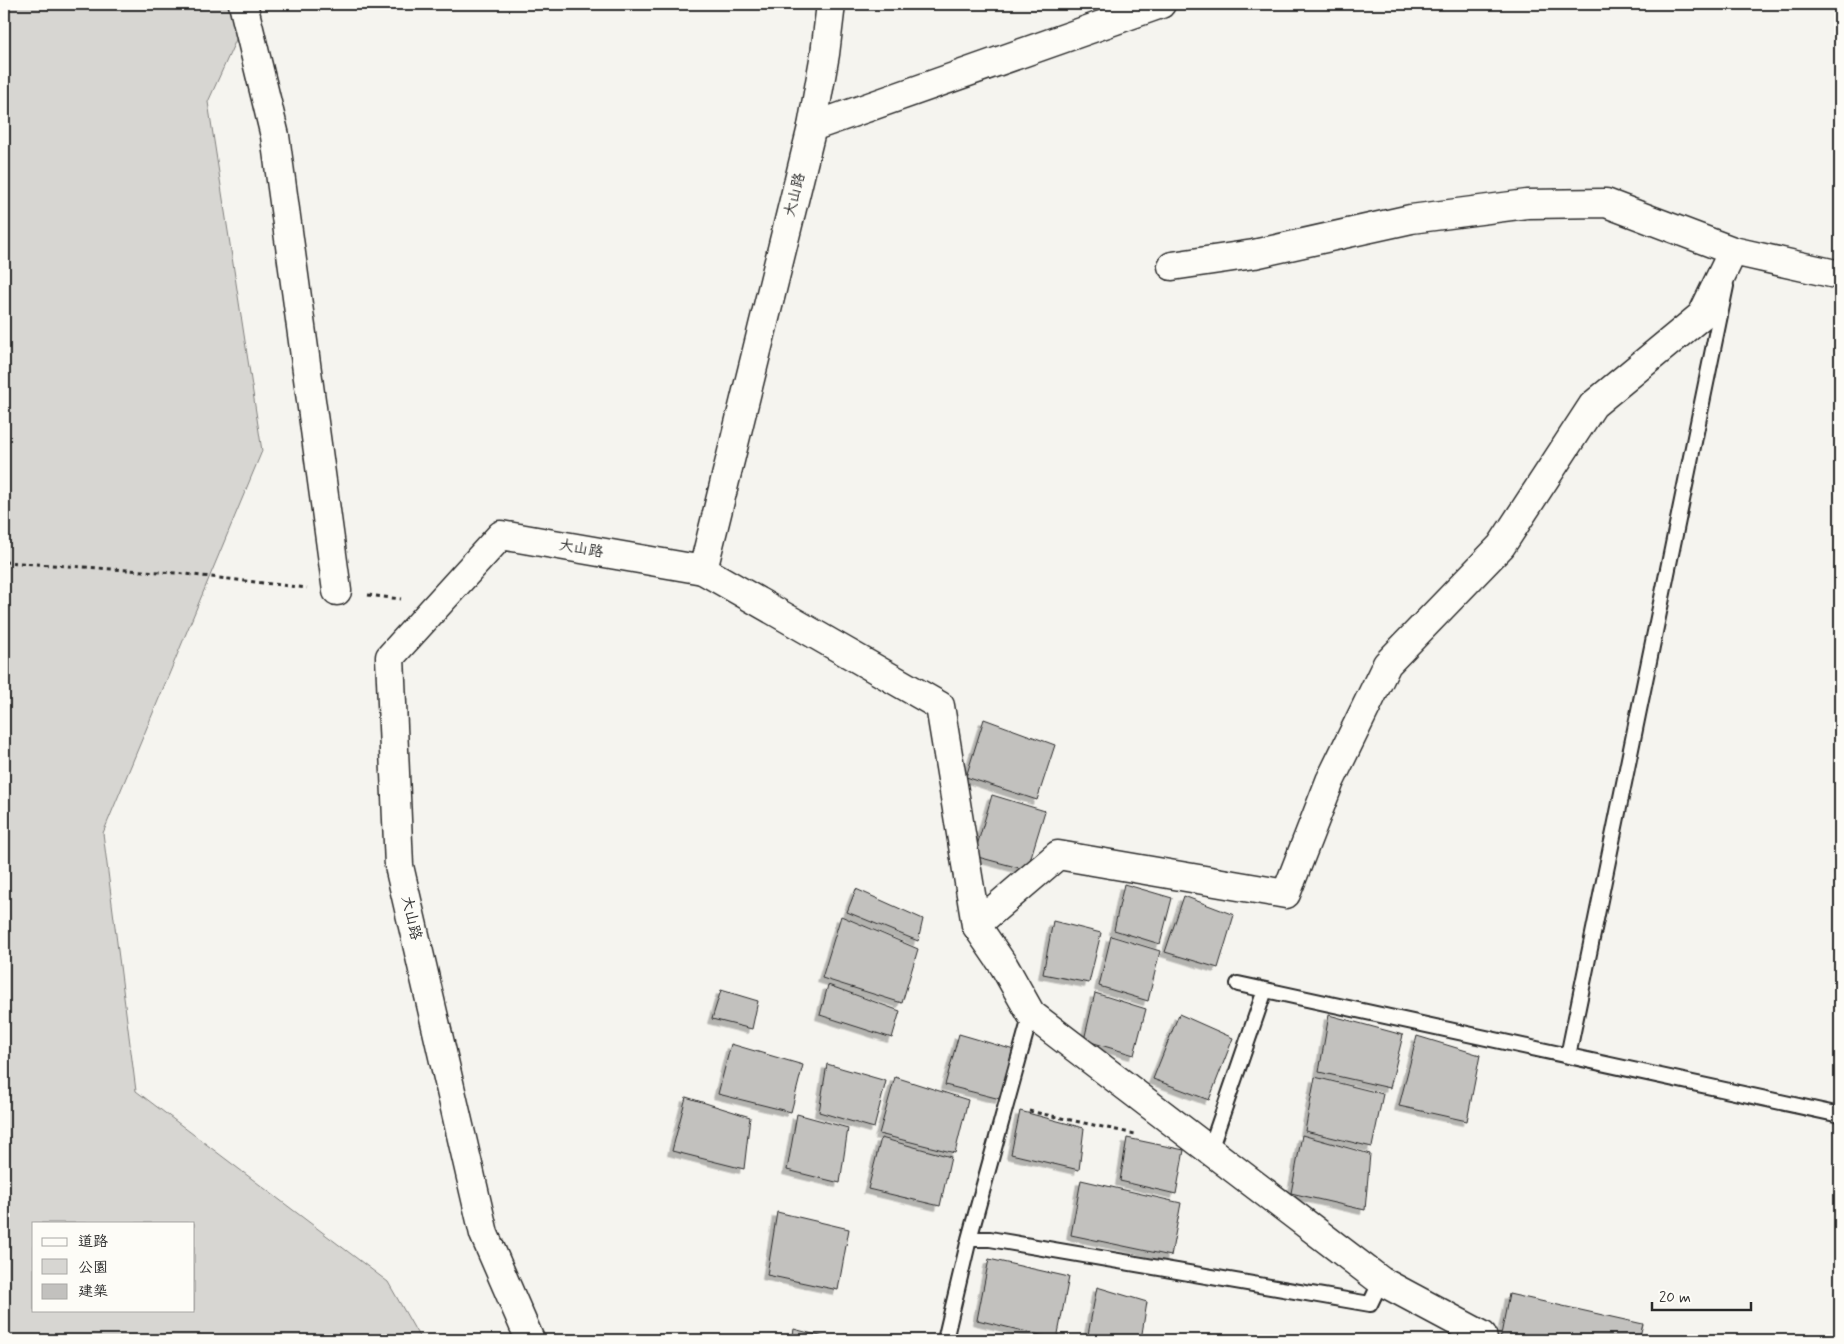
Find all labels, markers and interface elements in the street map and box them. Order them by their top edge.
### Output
street label: 大山路 [780,171,810,219]
street label: 大山路 [557,535,605,563]
street label: 大山路 [396,894,426,942]
legend [32,1222,195,1312]
text: 道路 [78,1232,108,1252]
text: 公園 [78,1258,108,1278]
scale bar [1652,1279,1750,1311]
text: 建築 [78,1282,108,1302]
text: 20 m [1659,1288,1691,1308]

